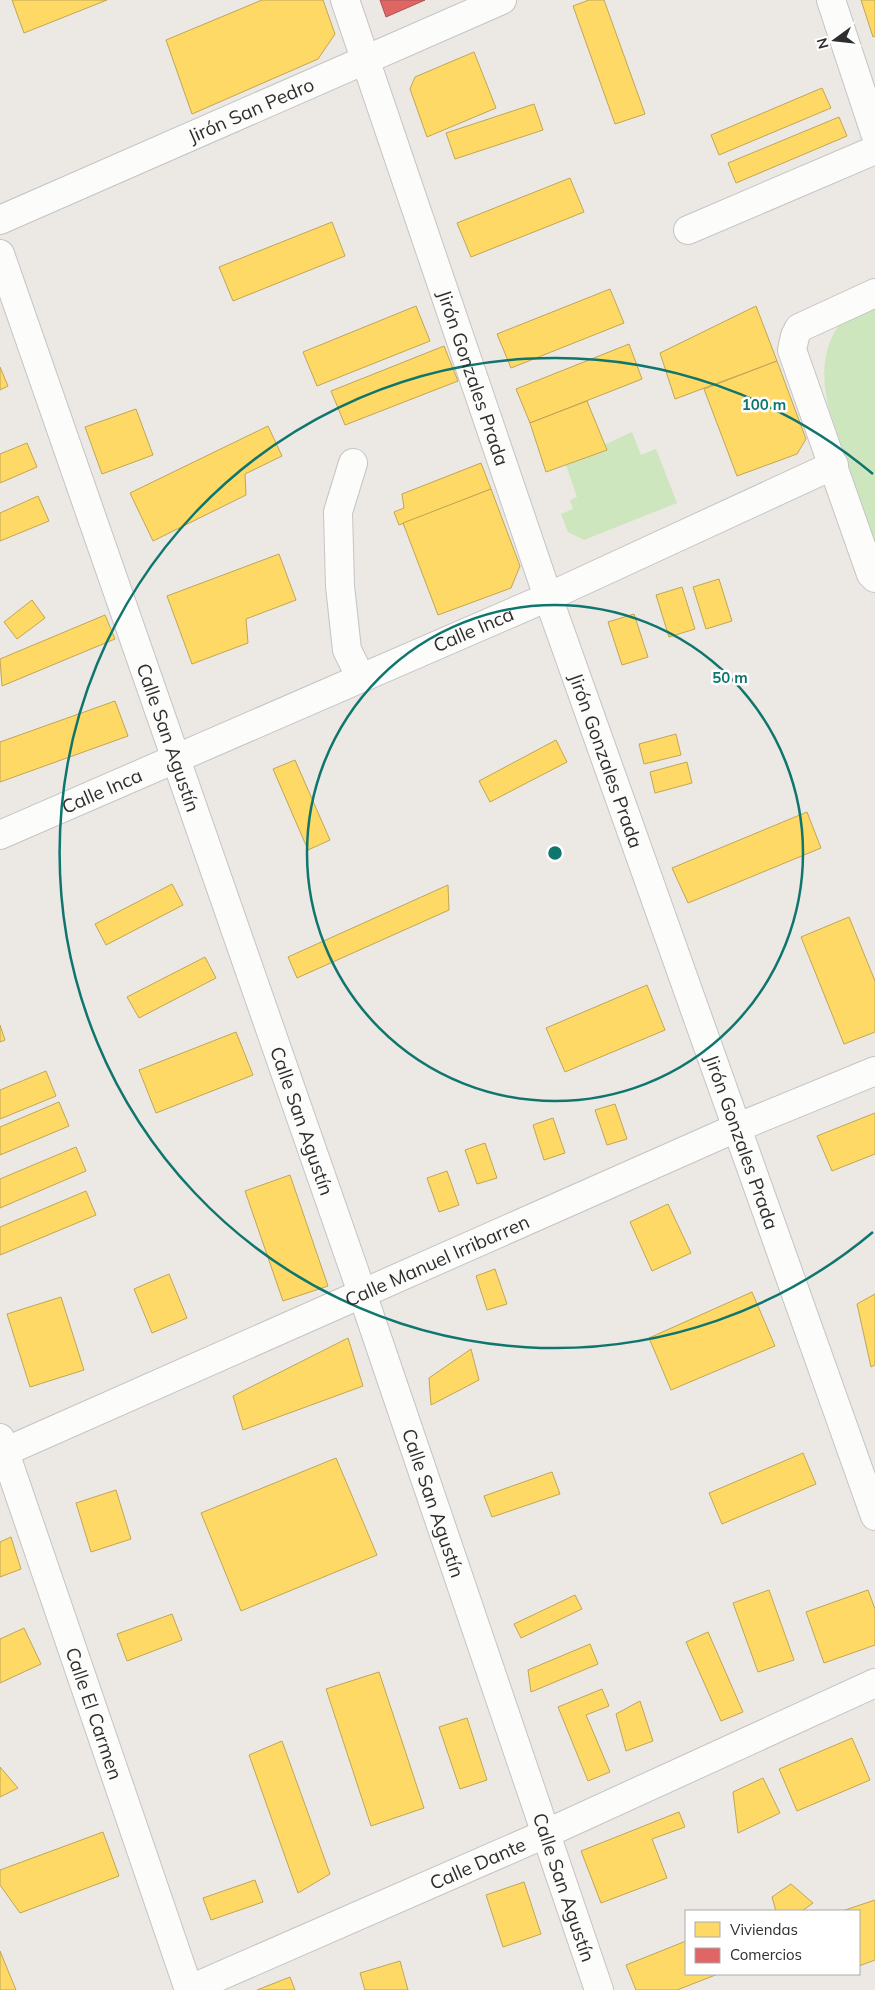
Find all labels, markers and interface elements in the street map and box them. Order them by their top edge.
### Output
north arrow [810,15,860,65]
text: N [812,36,833,51]
street label: Jirón San Pedro [184,72,318,148]
street label: Jirón Gonzales Prada [432,287,514,469]
text: 100 m [742,395,786,414]
street label: Calle Inca [429,601,517,657]
street label: Calle San Agustín [131,660,205,815]
text: 50 m [712,668,748,687]
street label: Jirón Gonzales Prada [564,670,648,851]
street label: Calle Inca [58,763,146,819]
centre of rings [546,844,564,862]
street label: Calle San Agustín [265,1043,339,1198]
street label: Jirón Gonzales Prada [700,1051,784,1233]
street label: Calle Manuel Irribarren [341,1209,533,1312]
street label: Calle San Agustín [397,1425,470,1581]
street label: Calle El Carmen [61,1644,128,1783]
street label: Calle San Agustín [528,1810,601,1965]
street label: Calle Dante [426,1832,529,1895]
legend [685,1910,860,1975]
text: Viviendas [730,1920,798,1939]
text: Comercios [730,1945,802,1964]

